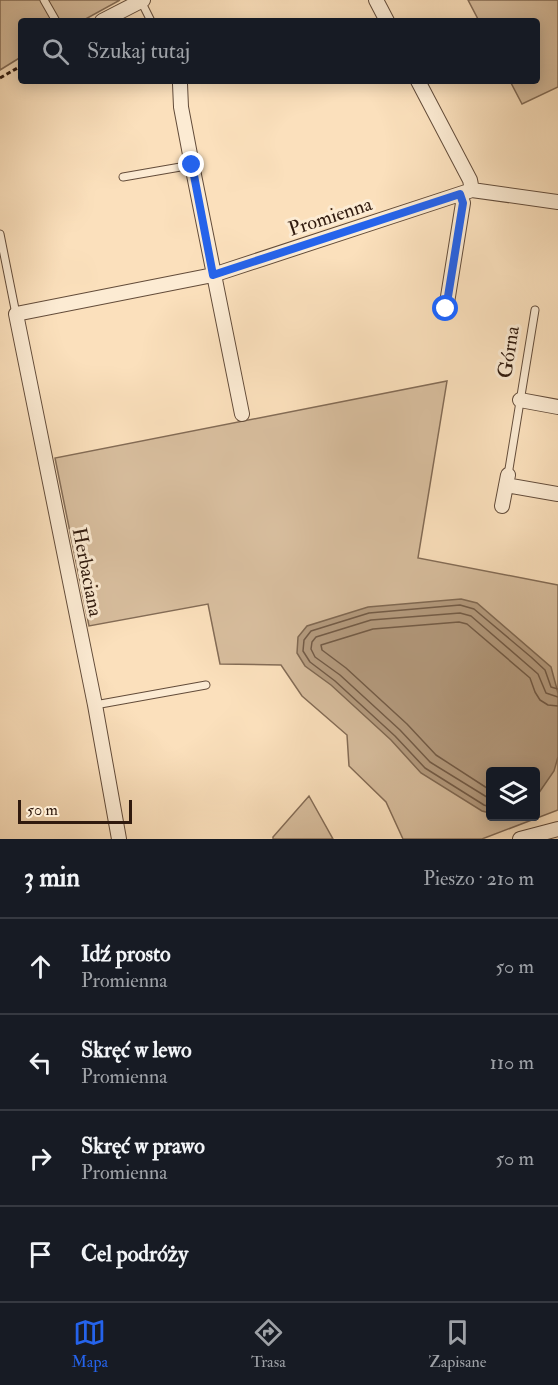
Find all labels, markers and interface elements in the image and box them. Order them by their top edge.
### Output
search box [18,18,540,84]
icon: search [39,35,72,68]
text: Szukaj tutaj [87,37,190,65]
route end [178,151,204,177]
street label: Promienna [285,191,376,242]
route start [432,295,458,321]
street label: Górna [492,323,525,380]
street label: Herbaciana [67,525,109,619]
map controls [486,767,540,821]
button: layers [486,767,540,821]
scale bar [18,797,132,824]
text: 50 m [27,800,58,820]
text: 3 min [24,862,80,894]
text: Pieszo · 210 m [423,866,534,891]
text: Idź prosto [81,940,171,968]
icon: ahead [24,950,57,983]
text: 50 m [495,954,534,979]
text: Promienna [81,968,168,993]
text: Skręć w lewo [81,1036,192,1064]
icon: left [24,1046,57,1079]
text: 110 m [490,1050,534,1075]
text: Promienna [81,1064,168,1089]
text: Skręć w prawo [81,1132,205,1160]
icon: right [24,1142,57,1175]
text: 50 m [495,1146,534,1171]
text: Promienna [81,1160,168,1185]
icon: arrive [24,1238,57,1271]
text: Cel podróży [81,1240,188,1268]
tab: Mapa [71,1316,108,1372]
tab: Trasa [251,1316,286,1372]
tab: Zapisane [429,1316,487,1372]

